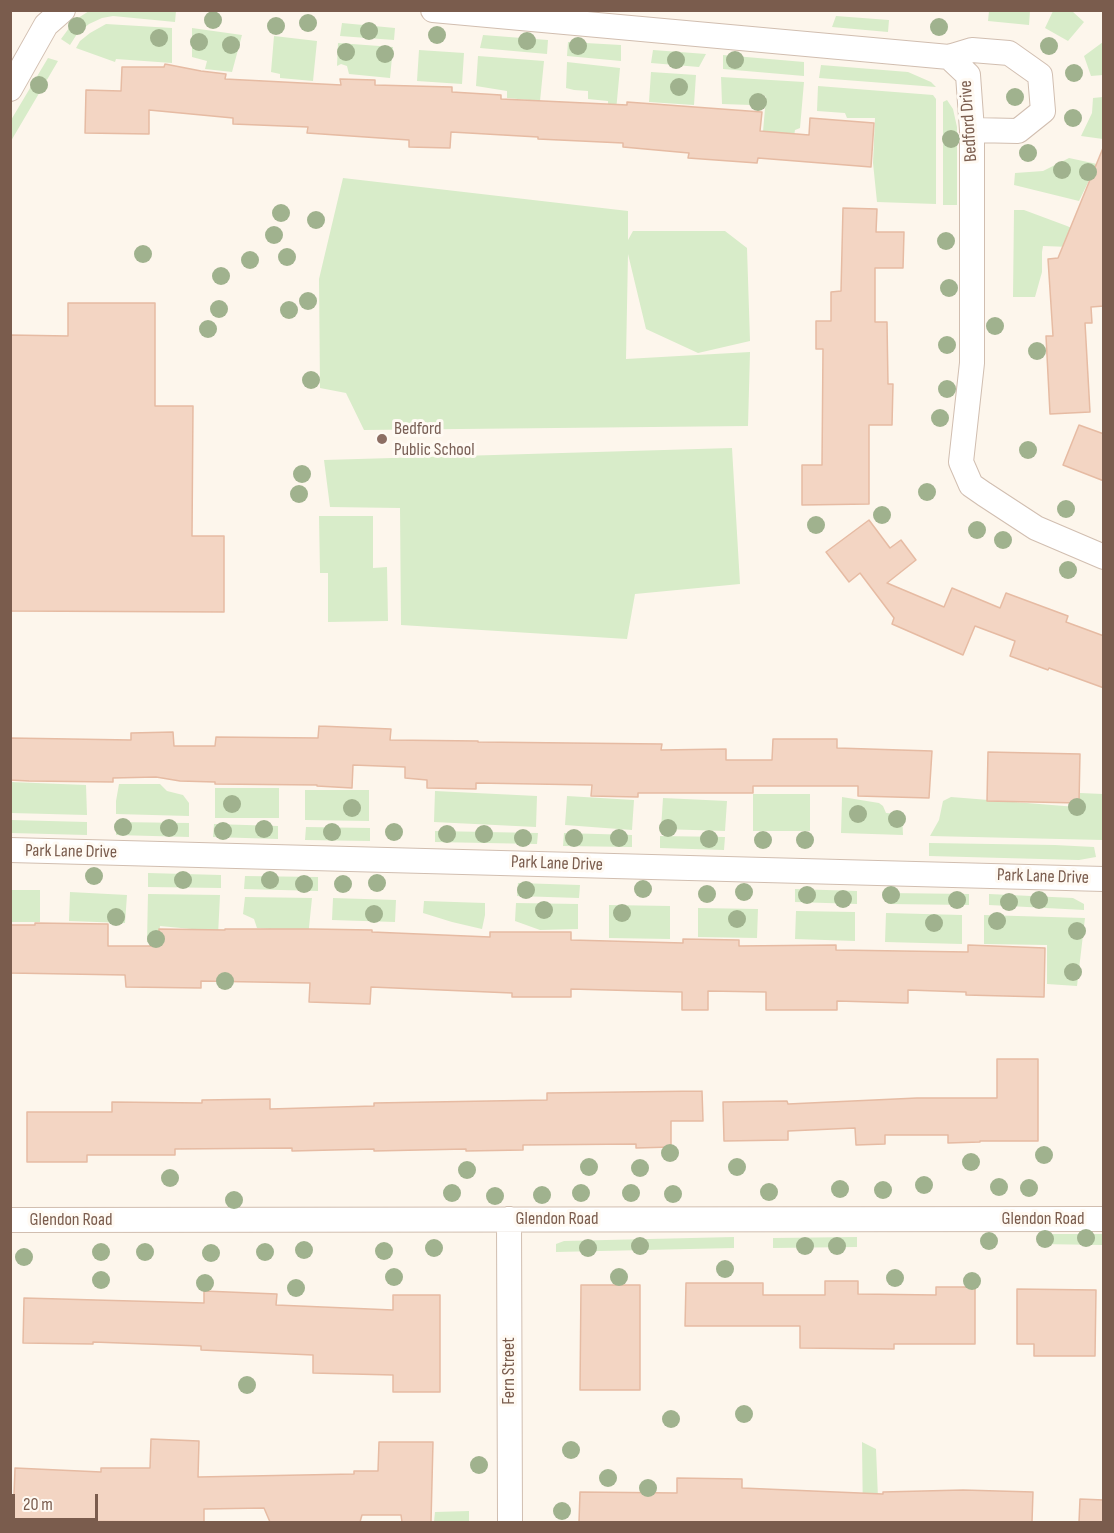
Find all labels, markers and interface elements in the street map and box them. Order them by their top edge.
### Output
street label: Bedford Drive [955,79,983,163]
place label: Bedford Public School [394,418,475,460]
marker: Bedford Public School [375,432,389,446]
street label: Park Lane Drive [25,840,117,864]
street label: Park Lane Drive [511,852,603,876]
street label: Park Lane Drive [997,865,1089,889]
street label: Glendon Road [516,1208,598,1230]
street label: Glendon Road [1002,1208,1084,1230]
street label: Glendon Road [30,1209,112,1231]
street label: Fern Street [498,1337,520,1405]
scale bar [15,1482,100,1520]
text: 20 m [23,1494,53,1515]

